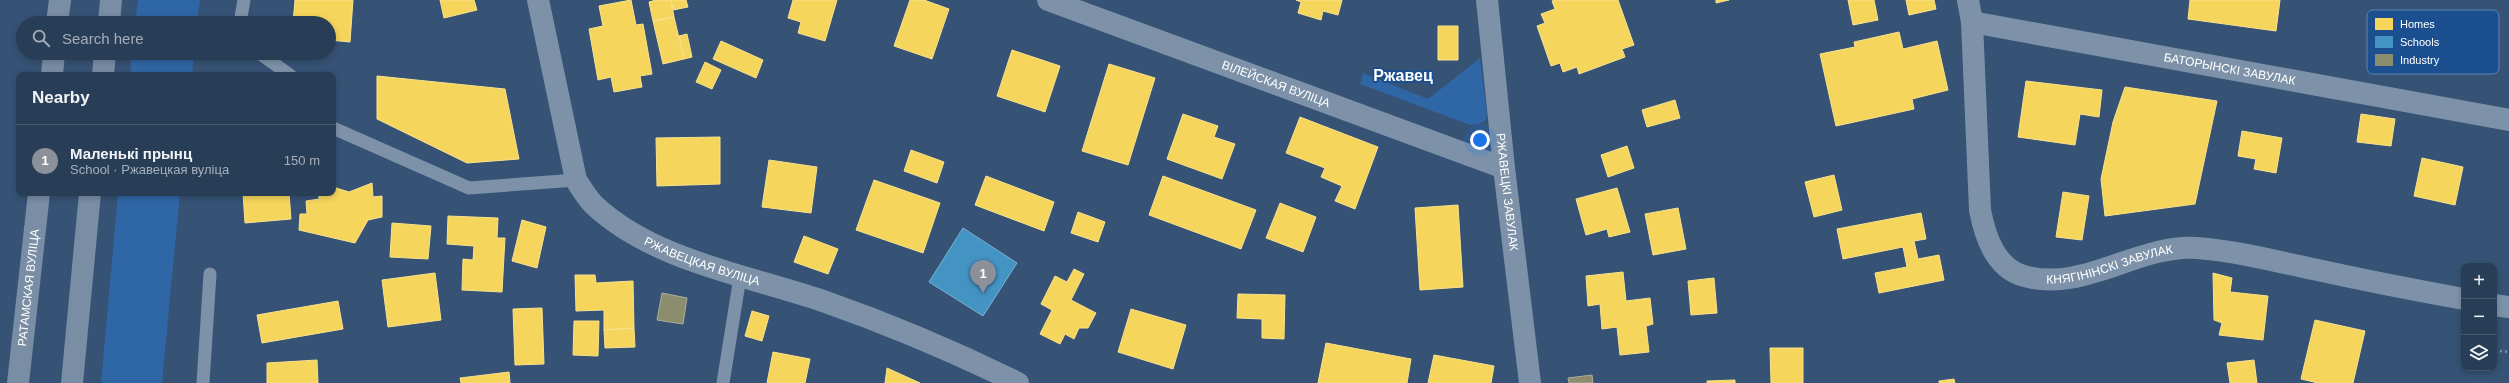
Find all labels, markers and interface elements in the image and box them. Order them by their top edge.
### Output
legend [2367,10,2499,74]
search box [16,16,336,60]
text: Homes [2400,18,2435,30]
icon: search [30,27,52,49]
text: Search here [62,30,144,47]
text: Schools [2400,36,2440,48]
street label: БАТОРЫНСКІ ЗАВУЛАК [2163,50,2297,88]
text: Industry [2400,54,2440,66]
street label: ВІЛЕЙСКАЯ ВУЛІЦА [1220,58,1332,110]
district label: Ржавец [1373,67,1433,84]
text: Nearby [32,88,90,107]
your location [1470,130,1490,150]
street label: РЖАВЕЦКІ ЗАВУЛАК [1493,132,1521,252]
text: Маленькі прынц [70,145,192,162]
text: 1 [41,153,49,168]
text: 150 m [284,153,320,168]
text: School · Ржавецкая вуліца [70,162,229,177]
street label: РАТАМСКАЯ ВУЛІЦА [15,228,42,347]
street label: РЖАВЕЦКАЯ ВУЛІЦА [642,234,761,288]
street label: КНЯГІНІНСКІ ЗАВУЛАК [2046,242,2174,287]
pin: 1 [970,260,996,293]
map controls [2461,263,2497,371]
button: + [2461,263,2497,299]
button: − [2461,299,2497,335]
button: layers [2461,335,2497,371]

